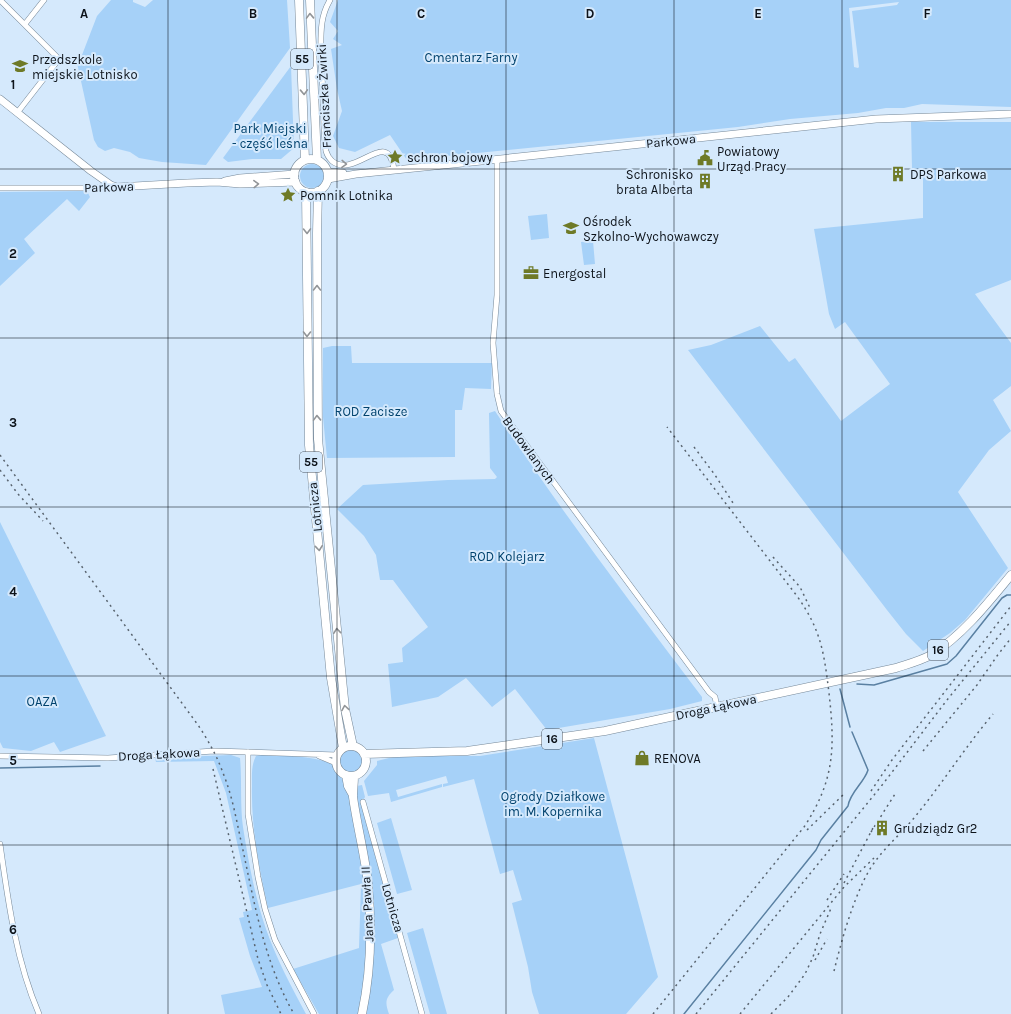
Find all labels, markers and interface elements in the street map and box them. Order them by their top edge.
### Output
text: A [80,6,88,21]
text: B [249,6,257,21]
text: C [417,6,425,21]
text: D [586,6,595,21]
text: E [754,6,762,21]
text: F [923,6,931,21]
one-way arrow [306,13,315,19]
street label: Franciszka Żwirki [314,43,334,149]
road number: 55 [291,49,313,69]
park label: Cmentarz Farny [425,50,517,65]
place label: Przedszkole miejskie Lotnisko [32,52,138,82]
school or university icon: Przedszkole miejskie Lotnisko [11,57,29,75]
text: 1 [11,77,15,92]
one-way arrow [299,89,308,95]
park label: Park Miejski - część leśna [232,121,308,151]
street label: Parkowa [645,131,697,151]
place label: Powiatowy Urząd Pracy [717,144,786,174]
place icon: schron bojowy [386,148,404,166]
public building icon: Powiatowy Urząd Pracy [696,149,714,167]
place label: schron bojowy [407,150,493,165]
one-way arrow [341,160,347,169]
building icon: DPS Parkowa [889,165,907,183]
place label: Schronisko brata Alberta [616,167,693,197]
place label: DPS Parkowa [910,167,987,182]
building icon: Schronisko brata Alberta [696,172,714,190]
street label: Parkowa [84,179,134,195]
one-way arrow [253,179,259,188]
place icon: Pomnik Lotnika [279,186,297,204]
place label: Pomnik Lotnika [300,188,393,203]
place label: Ośrodek Szkolno-Wychowawczy [583,214,719,244]
school or university icon: Ośrodek Szkolno-Wychowawczy [562,219,580,237]
one-way arrow [302,228,311,234]
text: 2 [9,246,17,261]
office icon: Energostal [522,264,540,282]
place label: Energostal [543,266,606,281]
one-way arrow [313,285,321,291]
one-way arrow [303,331,311,337]
park label: ROD Zacisze [334,404,408,419]
street label: Budowlanych [500,413,558,487]
text: 3 [9,415,17,430]
one-way arrow [313,415,321,421]
road number: 55 [300,452,322,472]
street label: Lotnicza [305,481,325,533]
one-way arrow [314,545,323,551]
park label: ROD Kolejarz [469,549,545,564]
text: 4 [9,584,17,599]
one-way arrow [332,628,341,634]
road number: 16 [928,640,948,660]
street label: Droga Łąkowa [674,691,758,723]
park label: OAZA [26,694,58,709]
one-way arrow [342,705,350,711]
road number: 16 [542,729,562,749]
street label: Droga Łąkowa [118,744,200,764]
shop icon: RENOVA [633,749,651,767]
place label: RENOVA [654,751,701,766]
text: 5 [9,753,17,768]
park label: Ogrody Działkowe im. M. Kopernika [501,789,605,819]
building icon: Grudziądz Gr2 [873,819,891,837]
place label: Grudziądz Gr2 [894,821,977,836]
street label: Jana Pawła II [358,866,376,942]
street label: Lotnicza [379,882,407,934]
text: 6 [9,922,17,937]

